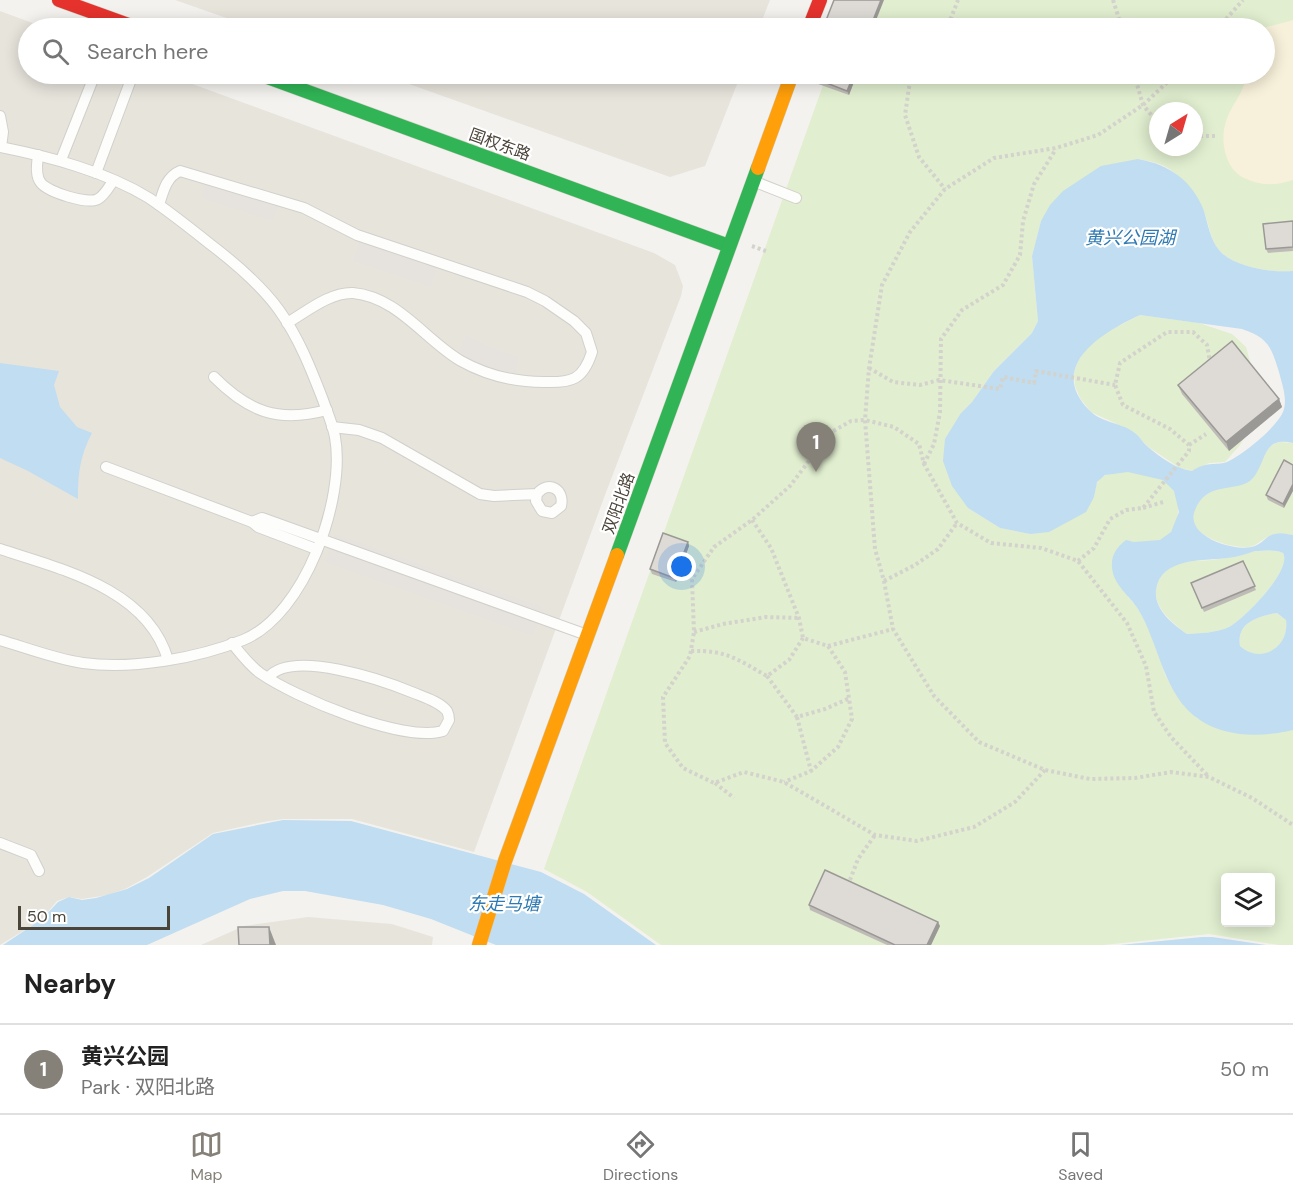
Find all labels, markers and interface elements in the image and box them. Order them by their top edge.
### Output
search box [18,18,1275,84]
icon: search [39,35,72,68]
text: Search here [87,37,208,66]
north arrow [1149,102,1203,156]
street label: 国权东路 [466,124,533,165]
water label: 黄兴公园湖 [1085,226,1178,250]
pin: 1 [796,422,836,472]
street label: 双阳北路 [598,470,639,537]
your location [667,552,696,581]
map controls [1221,873,1275,927]
button: layers [1221,873,1275,927]
water label: 东走马塘 [468,892,543,916]
scale bar [18,903,170,930]
text: 50 m [27,906,66,927]
text: Nearby [24,967,116,1001]
text: 黄兴公园 [81,1042,169,1071]
text: 1 [40,1056,47,1082]
text: 50 m [1220,1056,1269,1082]
text: Park · 双阳北路 [81,1074,215,1100]
tab: Map [190,1128,223,1185]
tab: Directions [603,1128,678,1185]
tab: Saved [1058,1128,1103,1185]

